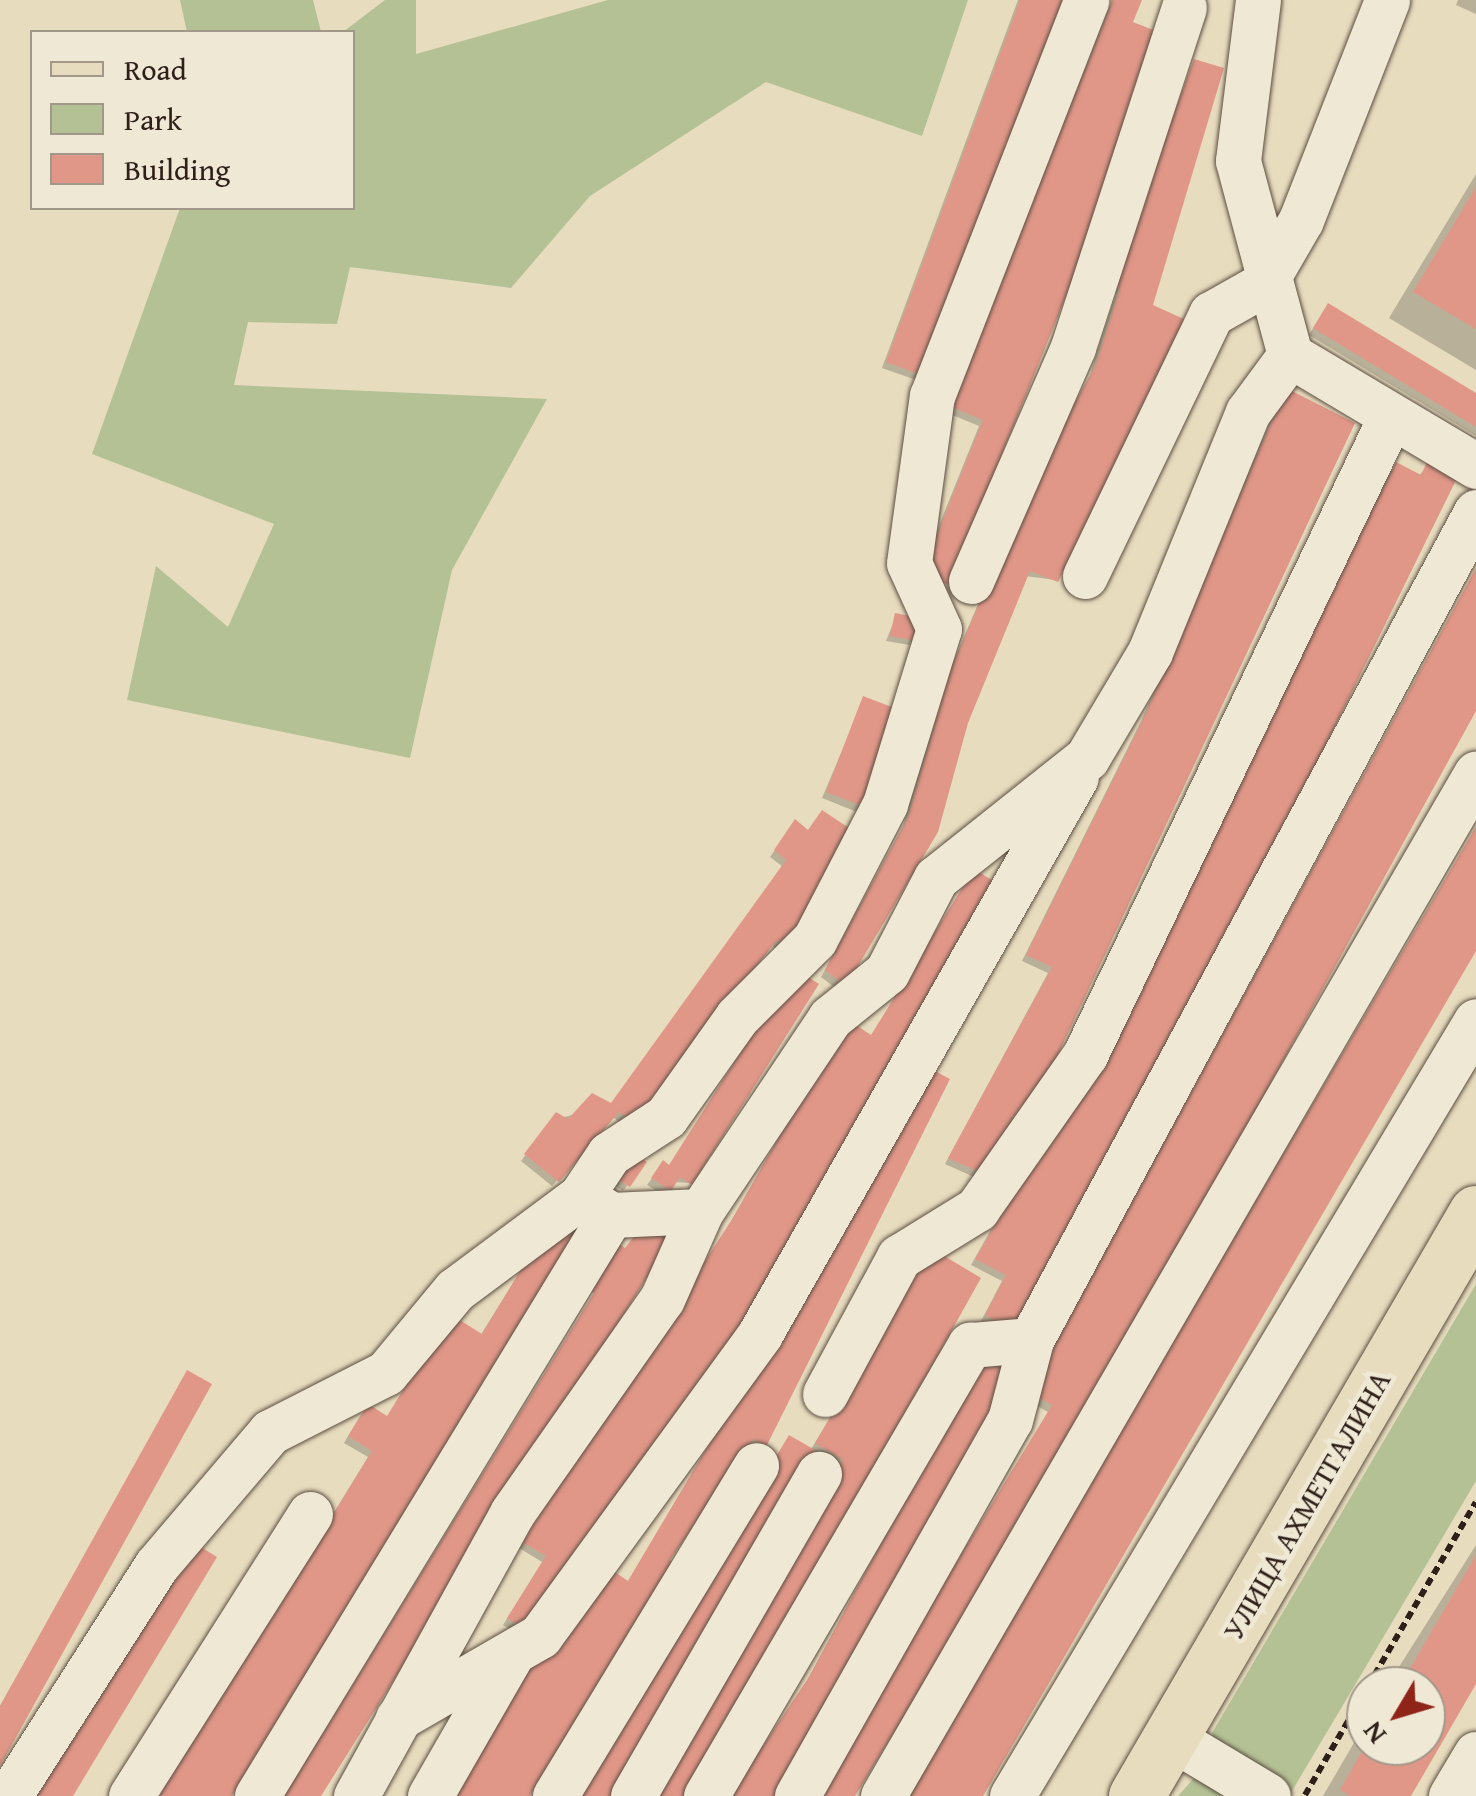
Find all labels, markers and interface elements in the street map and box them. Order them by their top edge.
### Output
legend [30,30,355,210]
text: Road [124,47,187,91]
text: Park [124,97,182,141]
text: Building [124,147,230,191]
street label: УЛИЦА АХМЕТГАЛИНА [1214,1364,1398,1646]
north arrow [1346,1666,1446,1766]
text: N [1352,1714,1395,1754]

